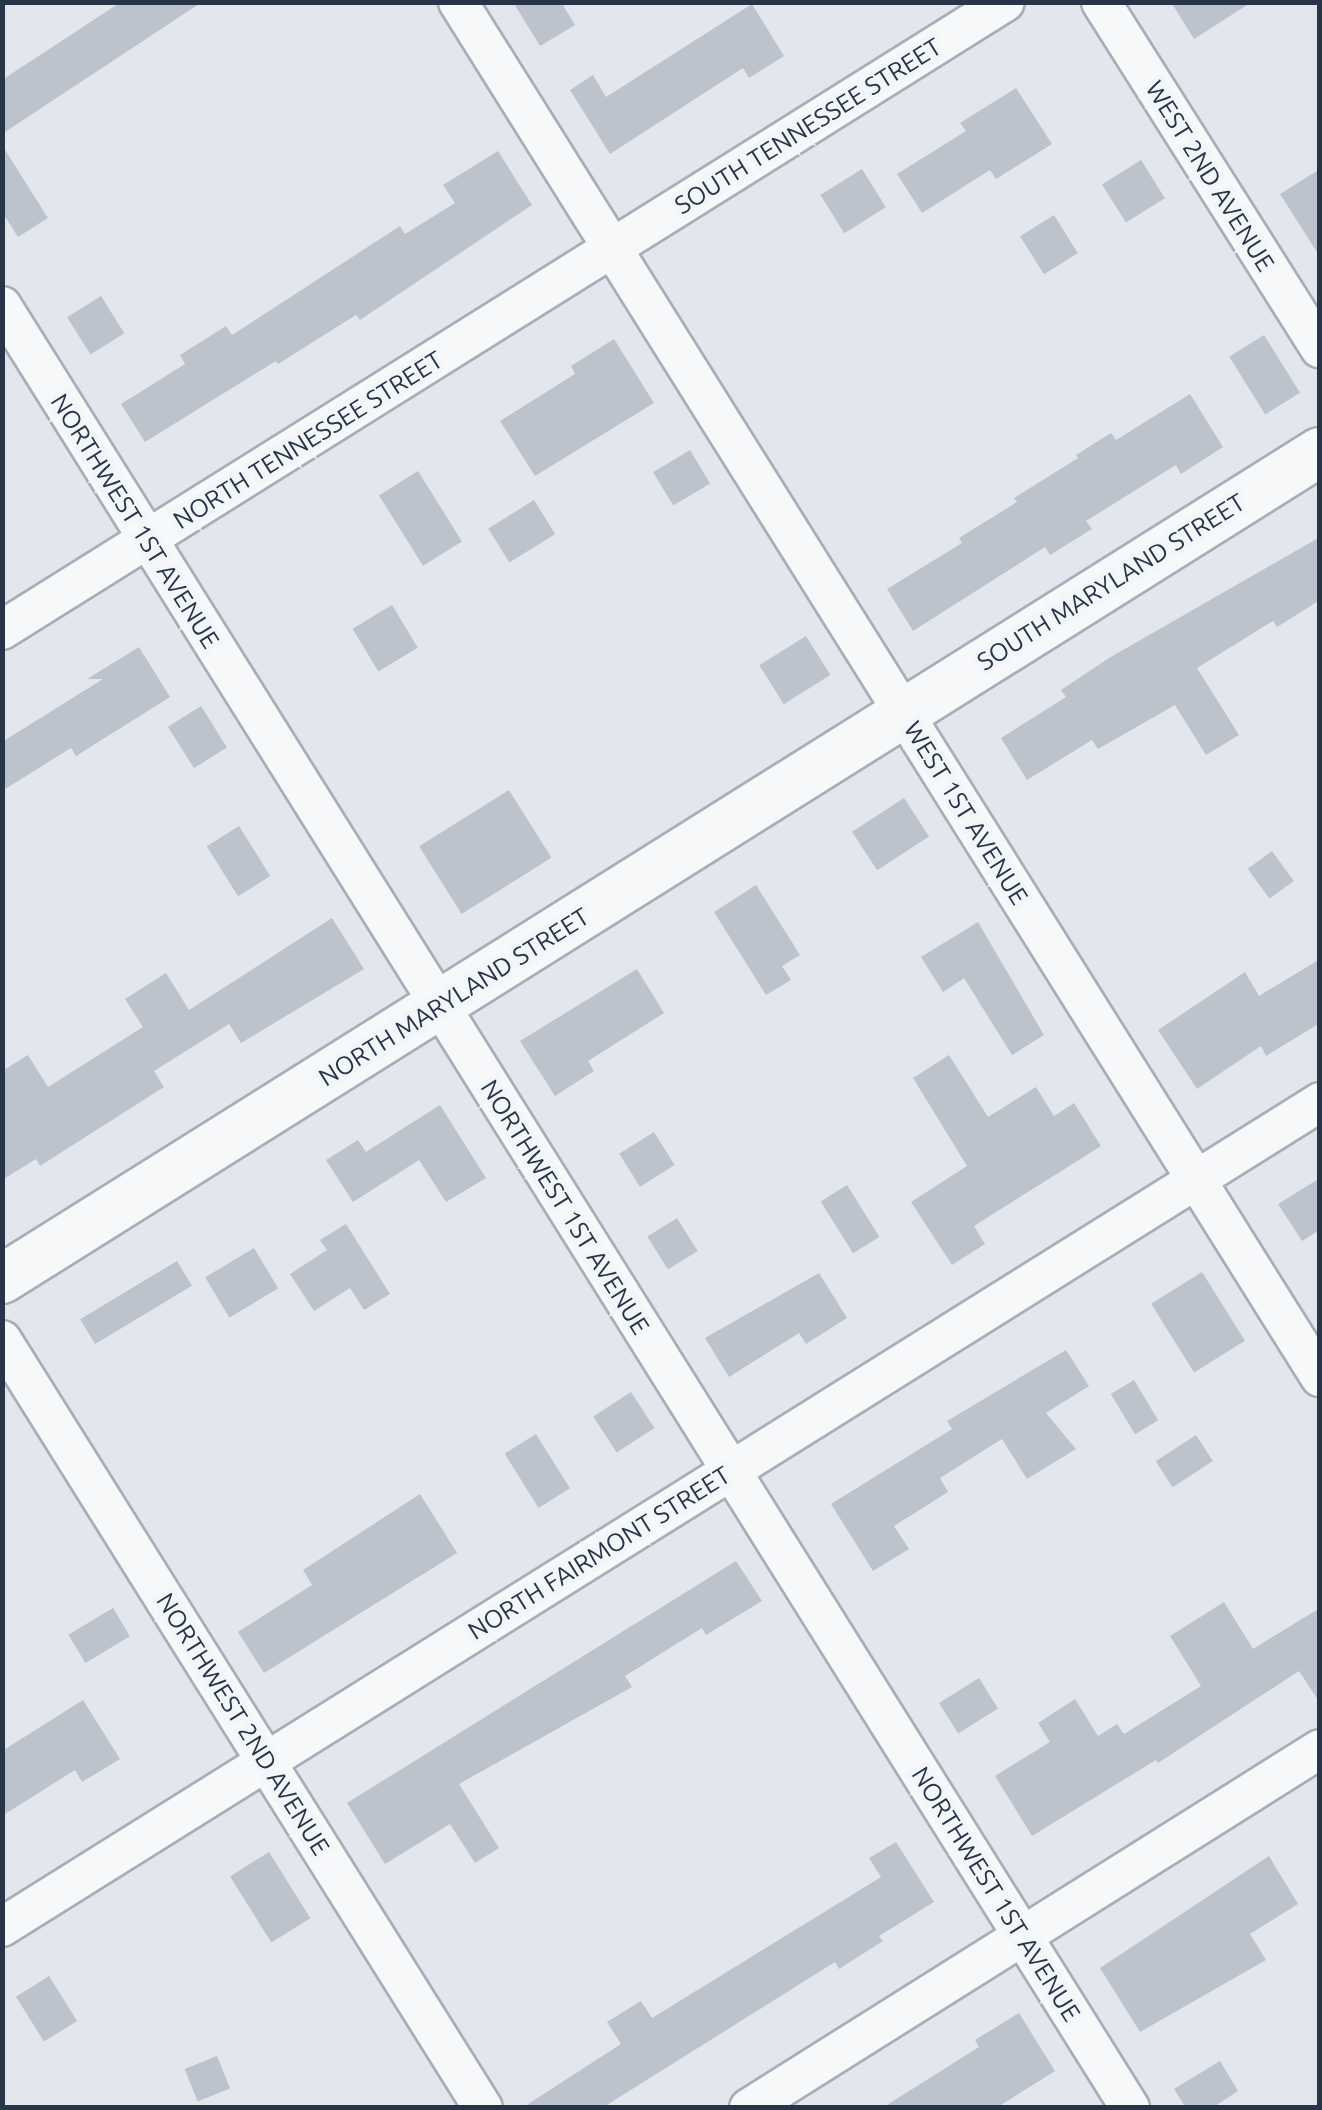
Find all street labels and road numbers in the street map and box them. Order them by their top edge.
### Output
street label: SOUTH TENNESSEE STREET [669,31,947,221]
street label: WEST 2ND AVENUE [1139,75,1281,277]
street label: NORTH TENNESSEE STREET [168,345,448,535]
street label: NORTHWEST 1ST AVENUE [44,388,226,654]
street label: SOUTH MARYLAND STREET [972,487,1250,677]
street label: WEST 1ST AVENUE [898,716,1034,910]
street label: NORTH MARYLAND STREET [313,901,595,1093]
street label: NORTHWEST 1ST AVENUE [474,1074,656,1340]
street label: NORTH FAIRMONT STREET [462,1460,736,1646]
street label: NORTHWEST 2ND AVENUE [150,1588,336,1860]
street label: NORTHWEST 1ST AVENUE [905,1761,1087,2027]

